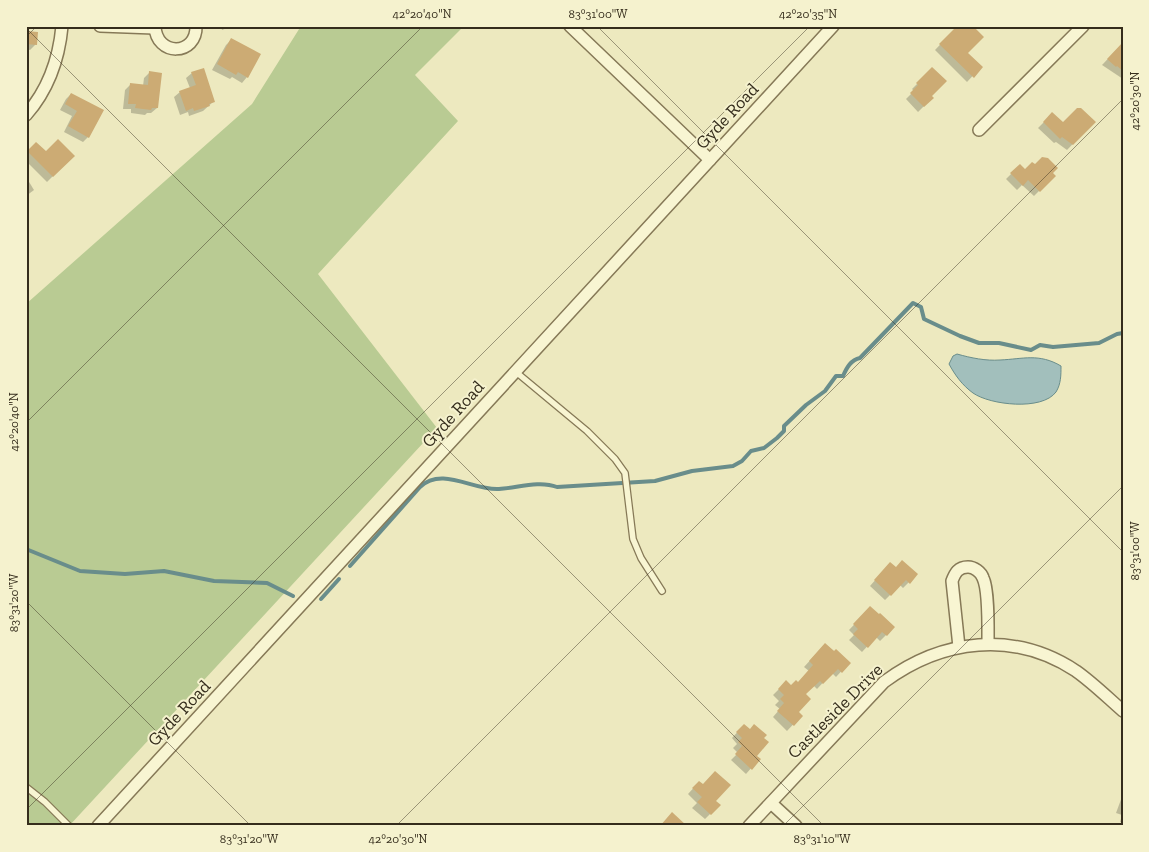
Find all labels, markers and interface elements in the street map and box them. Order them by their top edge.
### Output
text: 42°20'40"N [392,7,452,21]
text: 83°31'00"W [568,7,628,21]
text: 42°20'35"N [779,7,837,21]
text: 42°20'30"N [1128,71,1142,130]
street label: Gyde Road [691,78,763,154]
street label: Gyde Road [417,376,489,452]
text: 42°20'40"N [7,392,21,452]
text: 83°31'00"W [1128,521,1142,581]
text: 83°31'20"W [7,573,21,632]
street label: Castleside Drive [783,659,887,763]
street label: Gyde Road [143,675,215,751]
text: 83°31'20"W [220,832,279,846]
text: 42°20'30"N [369,832,428,846]
text: 83°31'10"W [794,832,851,846]

